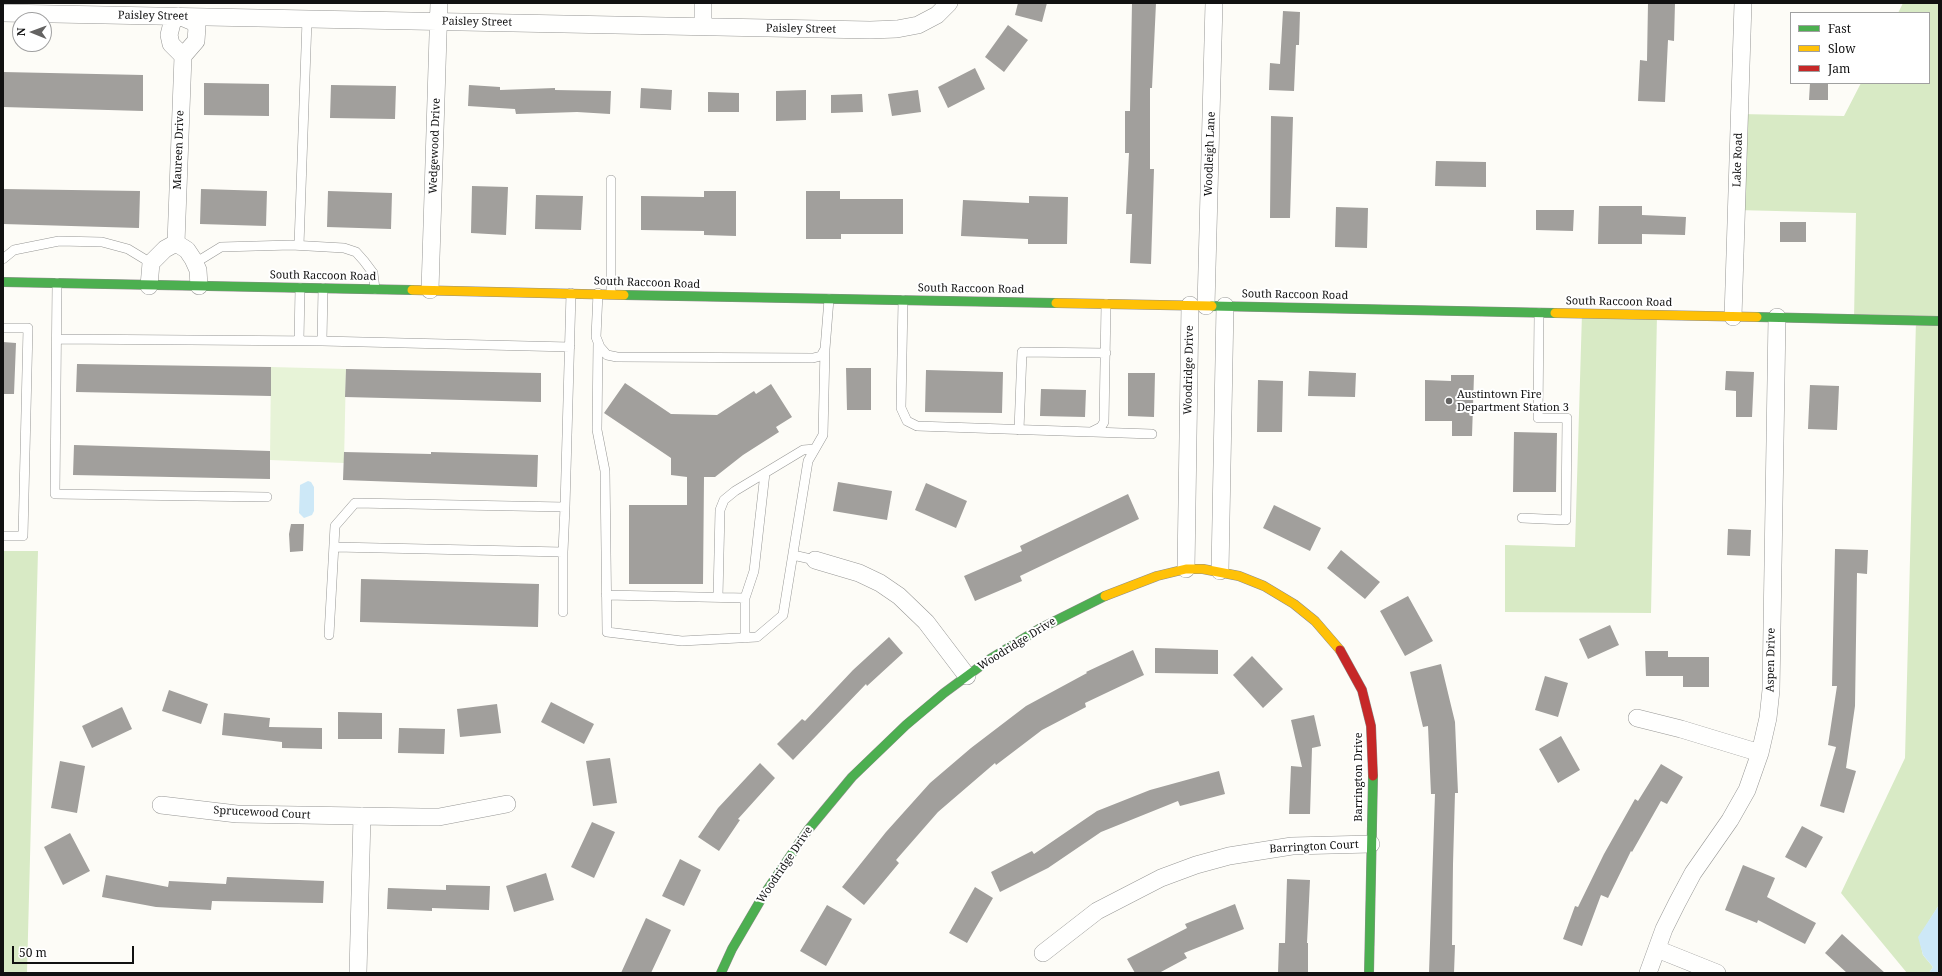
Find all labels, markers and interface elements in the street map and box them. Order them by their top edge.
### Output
street label: Paisley Street [118,9,188,23]
north arrow [12,12,52,52]
legend [1790,12,1930,84]
street label: Paisley Street [442,15,512,29]
text: Fast [1828,20,1851,37]
street label: Paisley Street [766,22,836,36]
text: N [13,27,28,36]
text: Slow [1828,40,1856,57]
text: Jam [1828,60,1850,77]
street label: Wedgewood Drive [427,98,443,194]
street label: Maureen Drive [171,110,187,190]
street label: Woodleigh Lane [1202,111,1218,197]
street label: Lake Road [1730,133,1746,187]
street label: South Raccoon Road [270,268,376,284]
street label: South Raccoon Road [594,275,700,291]
street label: South Raccoon Road [918,281,1024,297]
street label: South Raccoon Road [1242,287,1348,303]
street label: South Raccoon Road [1566,294,1672,310]
street label: Woodridge Drive [1182,325,1196,415]
place label: Austintown Fire Department Station 3 [1457,388,1569,414]
marker: Austintown Fire Department Station 3 [1444,396,1454,406]
street label: Woodridge Drive [976,615,1058,673]
street label: Aspen Drive [1764,628,1778,692]
street label: Barrington Drive [1352,732,1366,822]
street label: Sprucewood Court [213,804,311,822]
street label: Woodridge Drive [755,824,815,906]
street label: Barrington Court [1269,838,1359,856]
scale bar [14,938,136,964]
text: 50 m [19,944,47,961]

